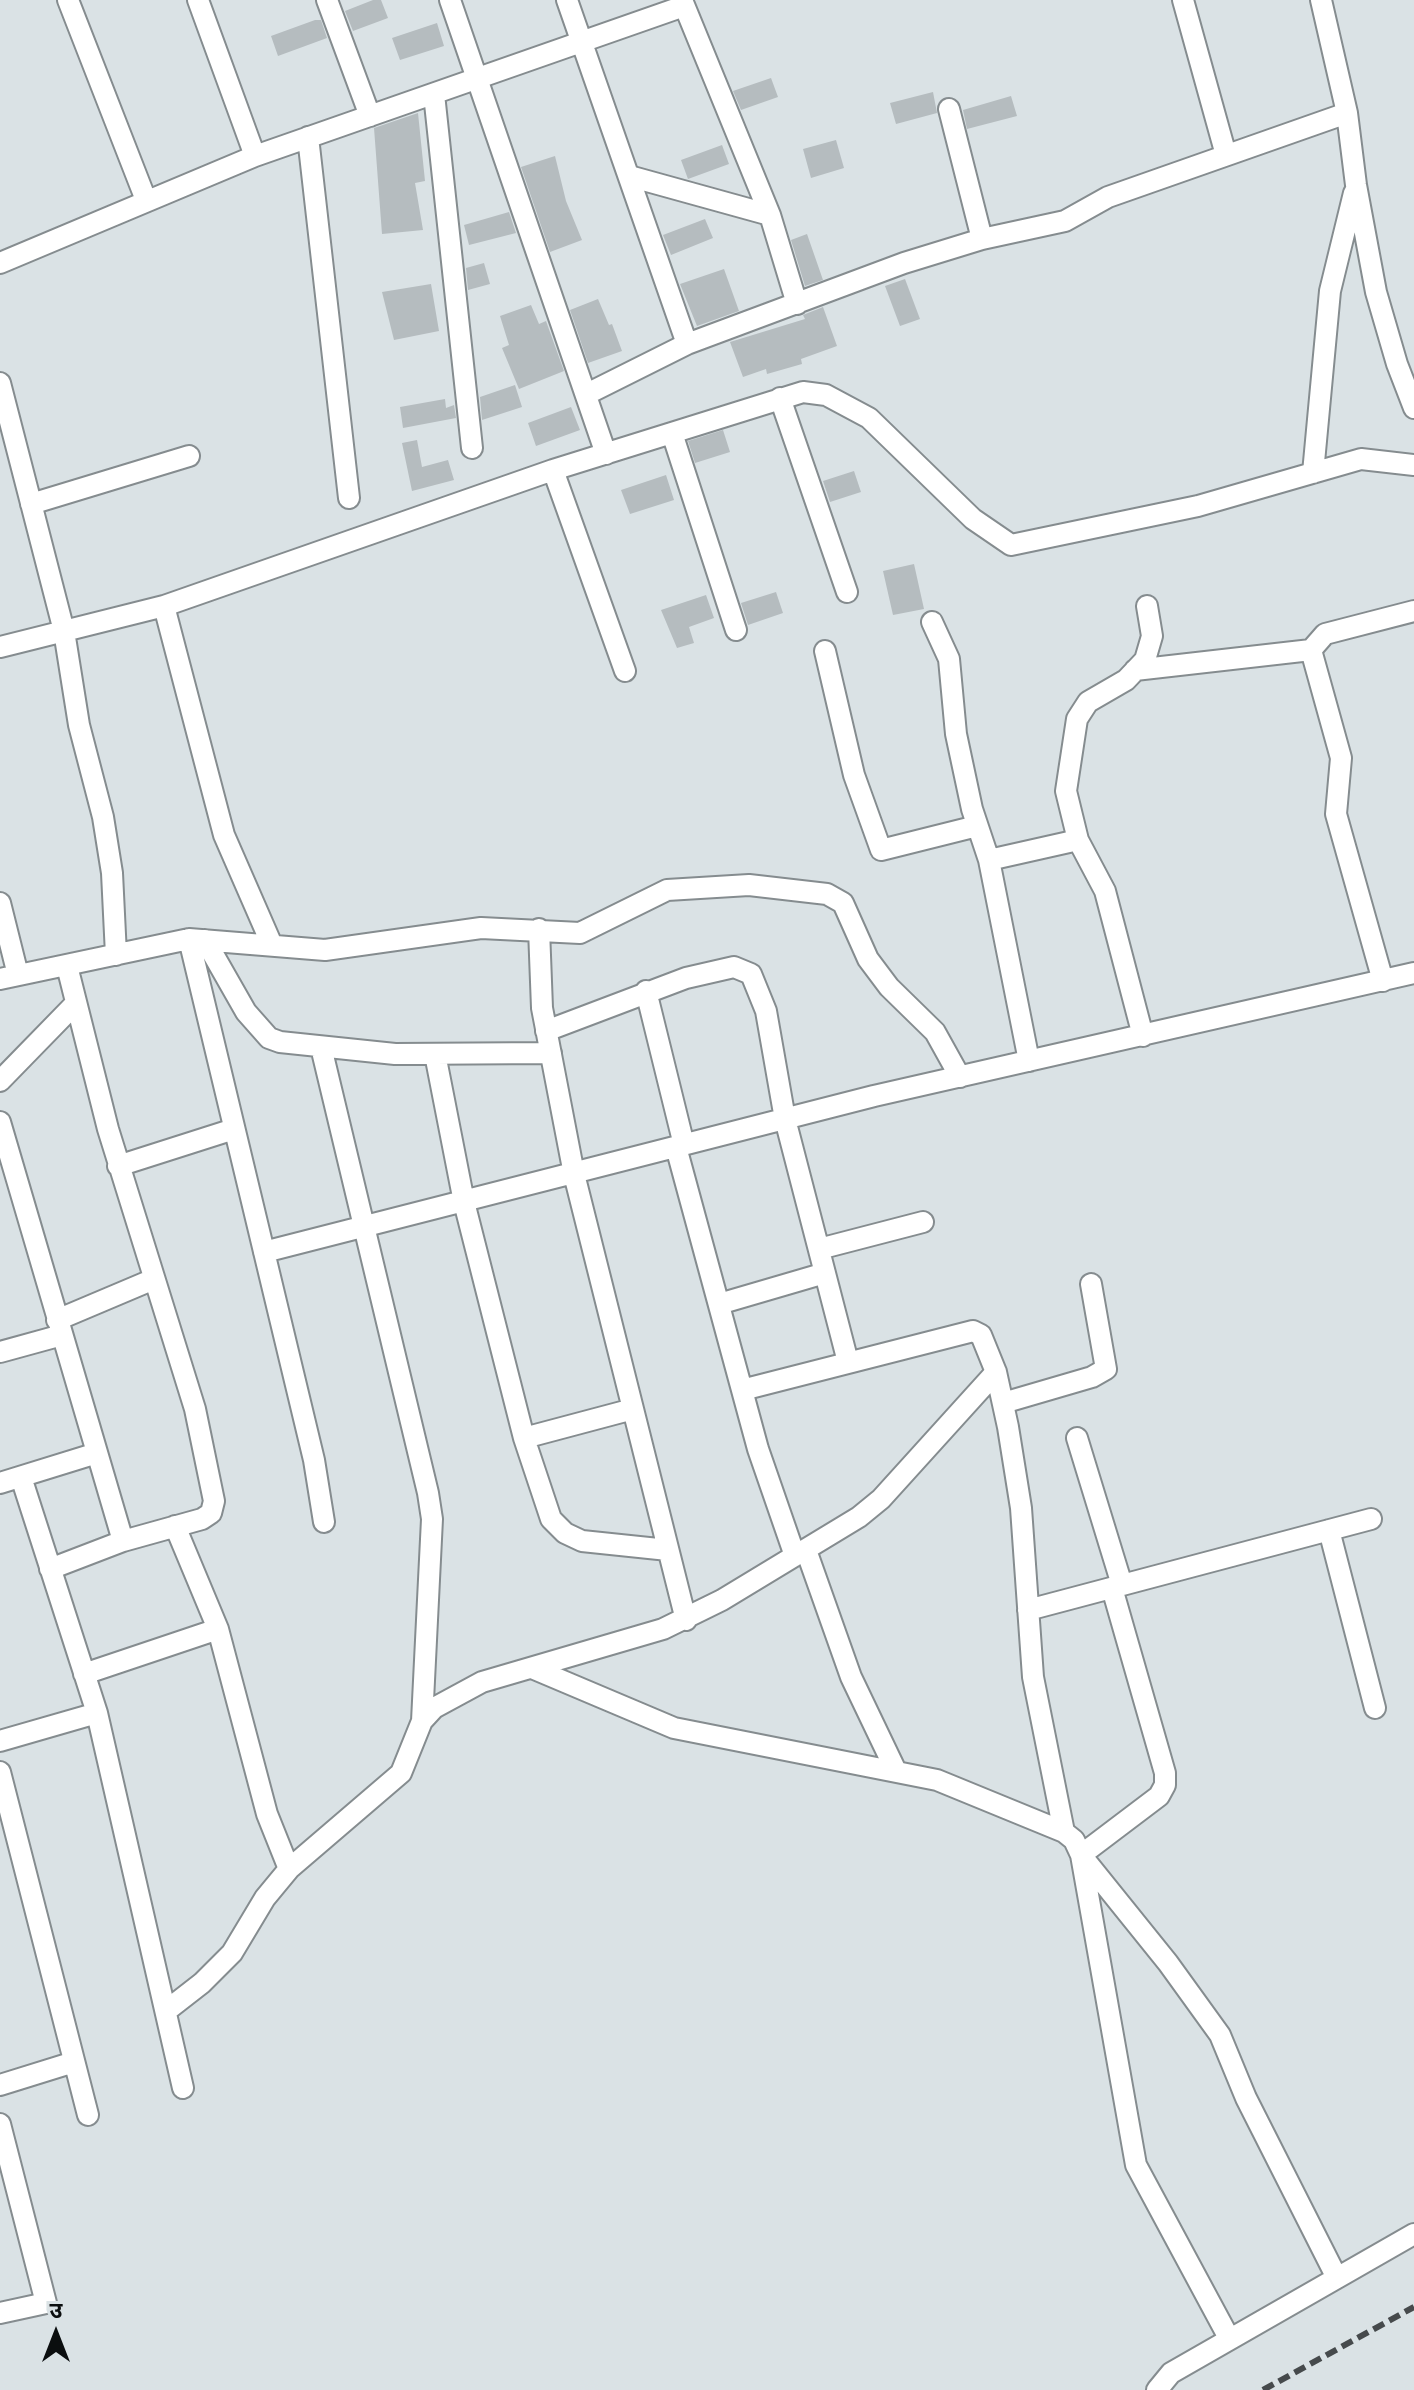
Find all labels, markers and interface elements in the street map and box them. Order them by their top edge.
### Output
north arrow [16,2294,96,2374]
text: उ [50,2296,62,2323]

